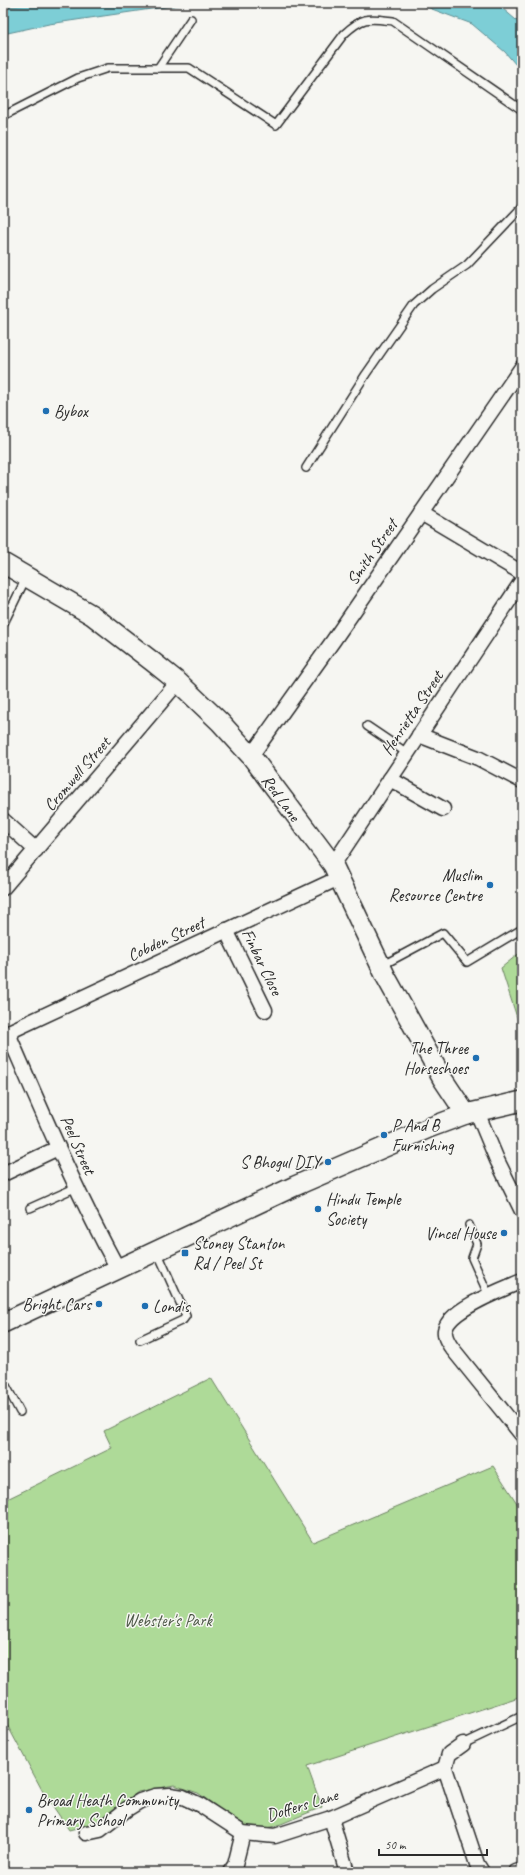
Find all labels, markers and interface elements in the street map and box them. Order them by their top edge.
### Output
place label: Bybox [54,401,89,422]
marker: Bybox [41,406,51,416]
street label: Smith Street [342,513,404,589]
street label: Henrietta Street [376,665,449,759]
street label: Cromwell Street [39,731,116,815]
street label: Red Lane [257,771,306,827]
place label: Muslim Resource Centre [389,865,483,906]
marker: Muslim Resource Centre [485,880,495,890]
street label: Cobden Street [124,911,210,966]
street label: Finbar Close [237,925,288,1000]
place label: The Three Horseshoes [404,1038,469,1079]
marker: The Three Horseshoes [471,1053,481,1063]
street label: Peel Street [56,1112,101,1180]
place label: P And B Furnishing [392,1115,454,1156]
marker: P And B Furnishing [379,1130,389,1140]
place label: S Bhogul DIY [240,1152,322,1173]
marker: S Bhogul DIY [323,1157,333,1167]
place label: Hindu Temple Society [326,1189,402,1230]
marker: Hindu Temple Society [313,1204,323,1214]
place label: Vincel House [425,1223,497,1244]
marker: Vincel House [499,1228,509,1238]
place label: Stoney Stanton Rd / Peel St [193,1233,286,1274]
marker: Stoney Stanton Rd / Peel St [180,1248,190,1258]
place label: Bright Cars [23,1294,93,1315]
place label: Londis [153,1296,192,1317]
marker: Bright Cars [94,1299,104,1309]
marker: Londis [140,1301,150,1311]
park label: Webster's Park [124,1610,213,1631]
street label: Doffers Lane [264,1784,342,1826]
place label: Broad Heath Community Primary School [37,1790,180,1831]
marker: Broad Heath Community Primary School [24,1805,34,1815]
scale bar [379,1831,487,1857]
text: 50 m [385,1837,407,1853]

